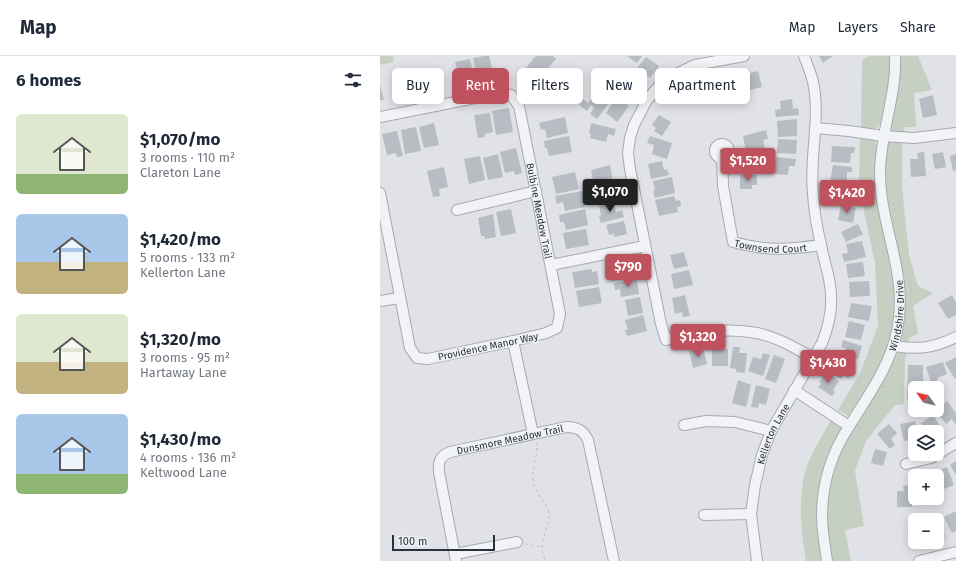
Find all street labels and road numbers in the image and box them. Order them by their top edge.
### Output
street label: Bulbine Meadow Trail [523,162,554,260]
street label: Townsend Court [733,238,808,256]
street label: Windshire Drive [887,279,907,353]
street label: Providence Manor Way [437,330,540,363]
street label: Kellerton Lane [755,402,793,466]
street label: Dunsmore Meadow Trail [456,423,565,457]

